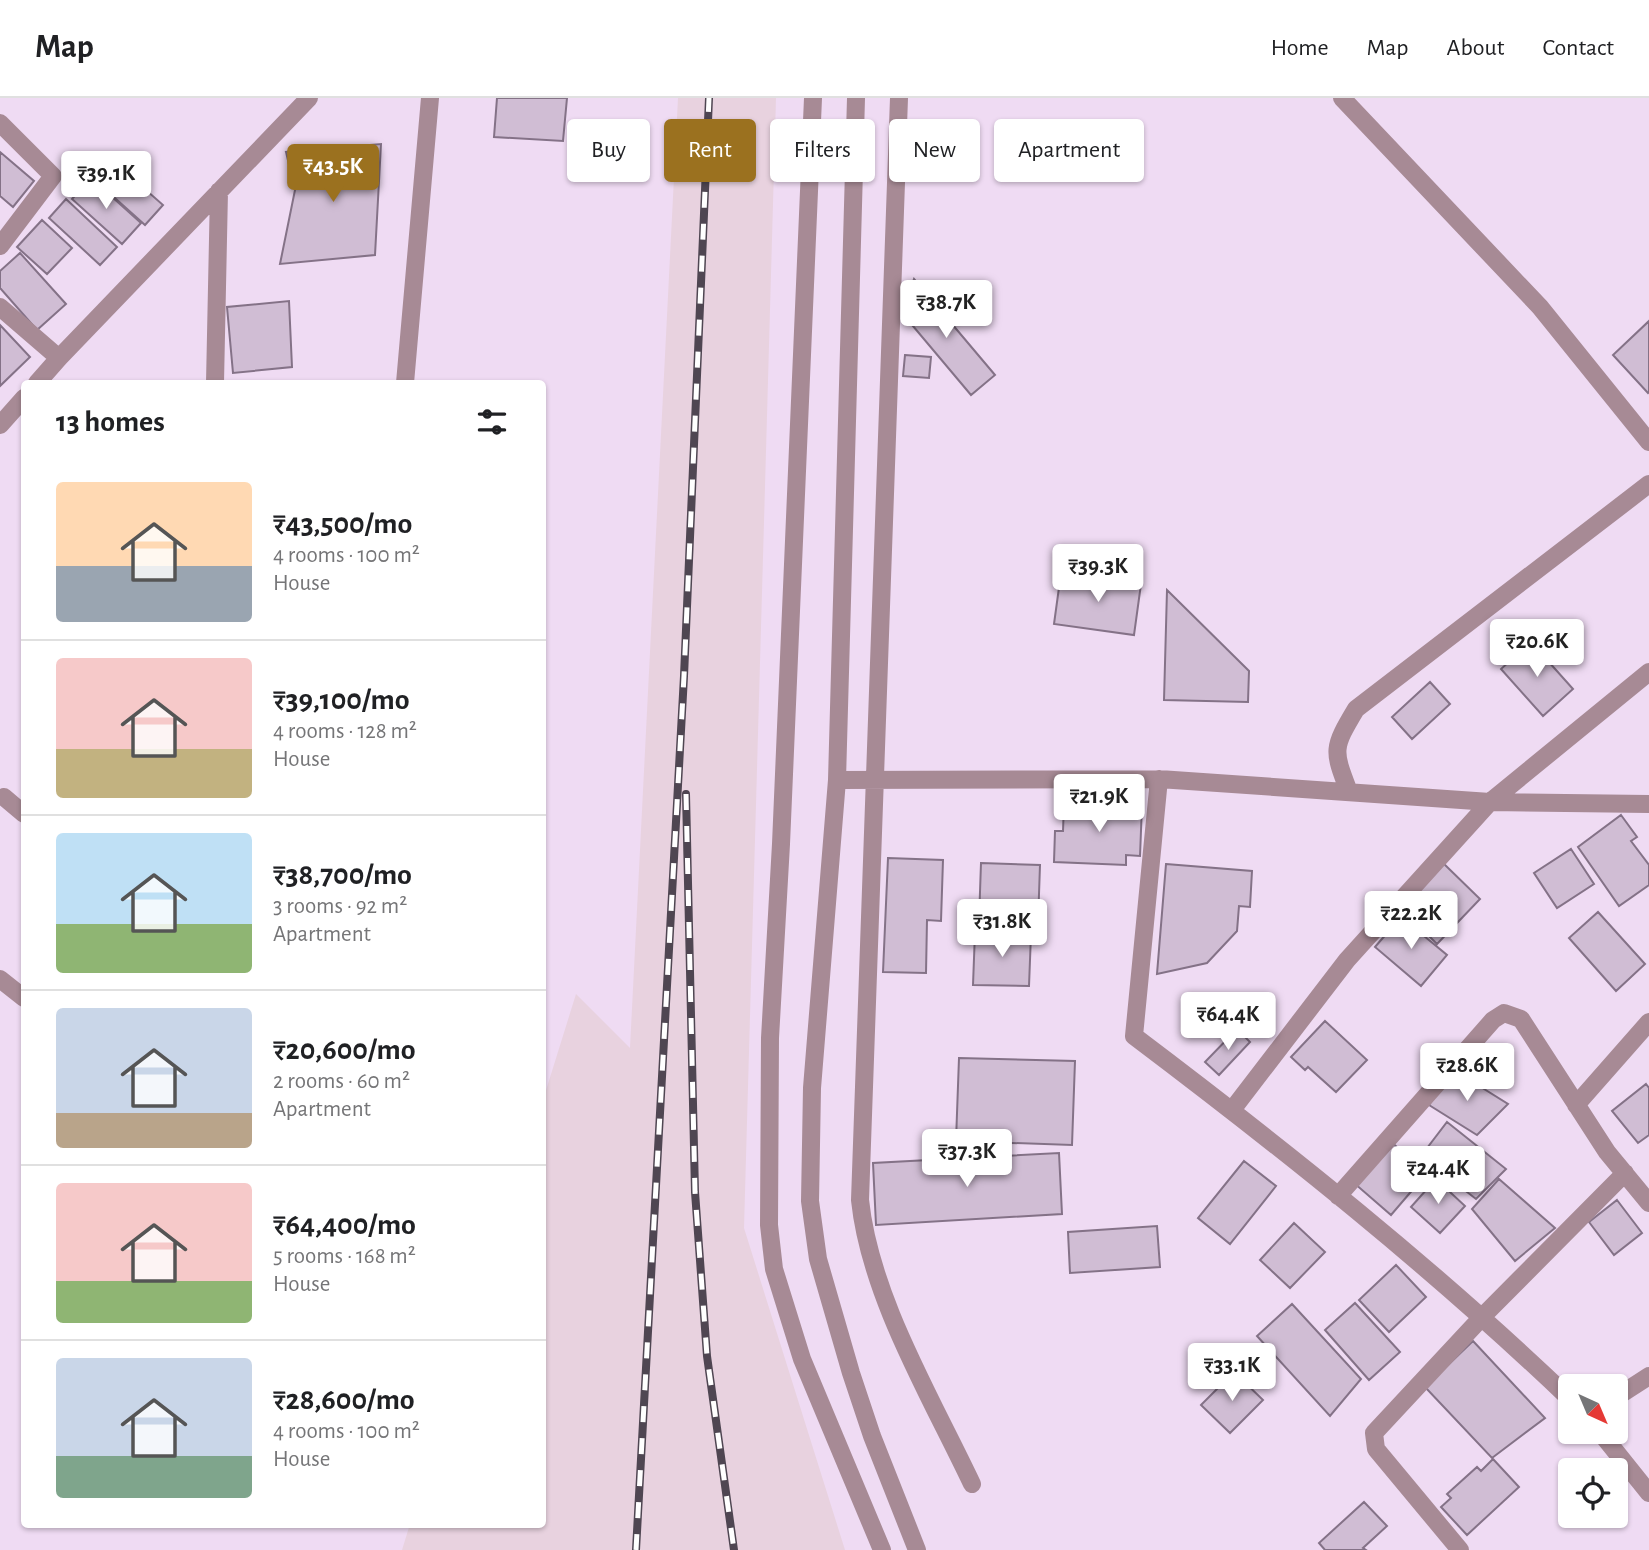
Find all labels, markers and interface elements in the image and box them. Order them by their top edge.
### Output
text: Map [35,31,94,64]
text: Home [1271,36,1329,60]
text: Map [1367,36,1409,60]
text: About [1447,36,1504,60]
text: Contact [1542,36,1614,60]
chip: Buy [567,119,650,182]
chip: Rent [664,119,756,182]
chip: Filters [770,119,875,182]
chip: New [889,119,980,182]
chip: Apartment [994,119,1144,182]
pin: ₹43.5K [276,144,390,204]
pin: ₹39.1K [49,152,163,211]
text: ₹43.5K [303,155,363,178]
text: ₹39.1K [77,162,135,185]
pin: ₹38.7K [889,280,1003,340]
text: ₹38.7K [916,291,976,314]
icon: filters [473,403,511,441]
text: 13 homes [56,407,165,437]
text: ₹43,500/mo [273,509,412,539]
icon: home [112,510,196,594]
text: 4 rooms · 100 m² [273,544,420,567]
pin: ₹39.3K [1041,545,1155,604]
text: ₹39.3K [1068,555,1128,578]
text: House [273,572,330,595]
pin: ₹20.6K [1480,620,1594,679]
text: ₹20.6K [1506,630,1568,653]
text: ₹39,100/mo [273,685,409,715]
icon: home [112,686,196,770]
text: 4 rooms · 128 m² [273,720,417,743]
text: House [273,748,330,771]
pin: ₹21.9K [1042,774,1156,834]
text: ₹21.9K [1070,785,1128,808]
text: ₹38,700/mo [273,860,412,890]
icon: home [112,861,196,945]
pin: ₹22.2K [1354,892,1468,951]
text: 3 rooms · 92 m² [273,895,407,918]
pin: ₹31.8K [945,900,1059,959]
text: ₹22.2K [1381,902,1441,925]
text: ₹31.8K [973,910,1031,933]
text: Apartment [273,923,371,946]
pin: ₹64.4K [1171,992,1285,1052]
text: ₹64.4K [1197,1003,1259,1026]
text: ₹20,600/mo [273,1035,416,1065]
icon: home [112,1036,196,1120]
pin: ₹28.6K [1410,1044,1524,1103]
text: ₹28.6K [1436,1054,1498,1077]
text: 2 rooms · 60 m² [273,1070,410,1093]
text: Apartment [273,1098,371,1121]
pin: ₹37.3K [910,1130,1024,1189]
text: ₹37.3K [938,1140,996,1163]
pin: ₹24.4K [1381,1146,1495,1206]
text: ₹24.4K [1407,1157,1469,1180]
text: ₹64,400/mo [273,1210,416,1240]
icon: home [112,1211,196,1295]
text: 5 rooms · 168 m² [273,1245,416,1268]
text: House [273,1273,330,1296]
pin: ₹33.1K [1175,1344,1289,1403]
text: ₹33.1K [1204,1354,1260,1377]
north arrow [1558,1374,1628,1444]
map controls [1558,1374,1628,1528]
text: ₹28,600/mo [273,1385,415,1415]
icon: home [112,1386,196,1470]
text: 4 rooms · 100 m² [273,1420,420,1443]
text: House [273,1448,330,1471]
button: locate [1558,1458,1628,1528]

